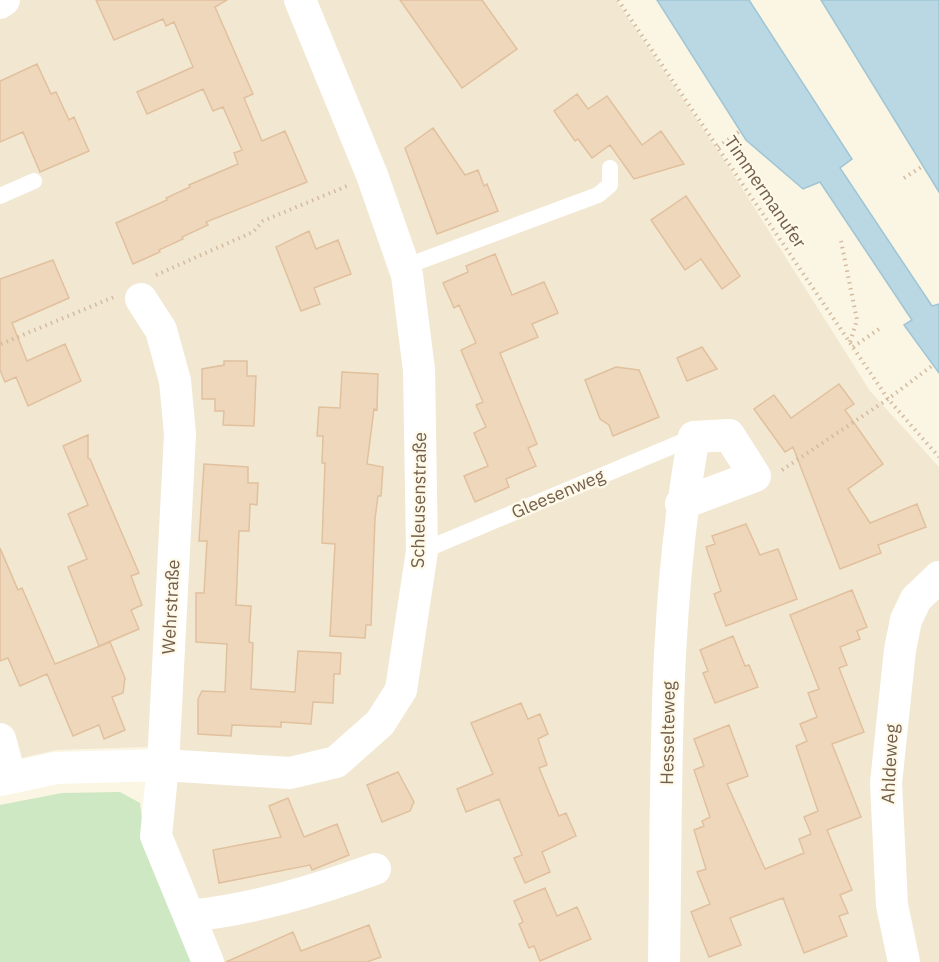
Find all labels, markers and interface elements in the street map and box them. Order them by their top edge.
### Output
street label: Timmermanufer [719,131,812,253]
street label: Schleusenstraße [406,432,431,568]
street label: Gleesenweg [508,463,608,523]
street label: Wehrstraße [157,559,184,655]
street label: Hesselteweg [655,680,680,785]
street label: Ahldeweg [876,723,903,805]

